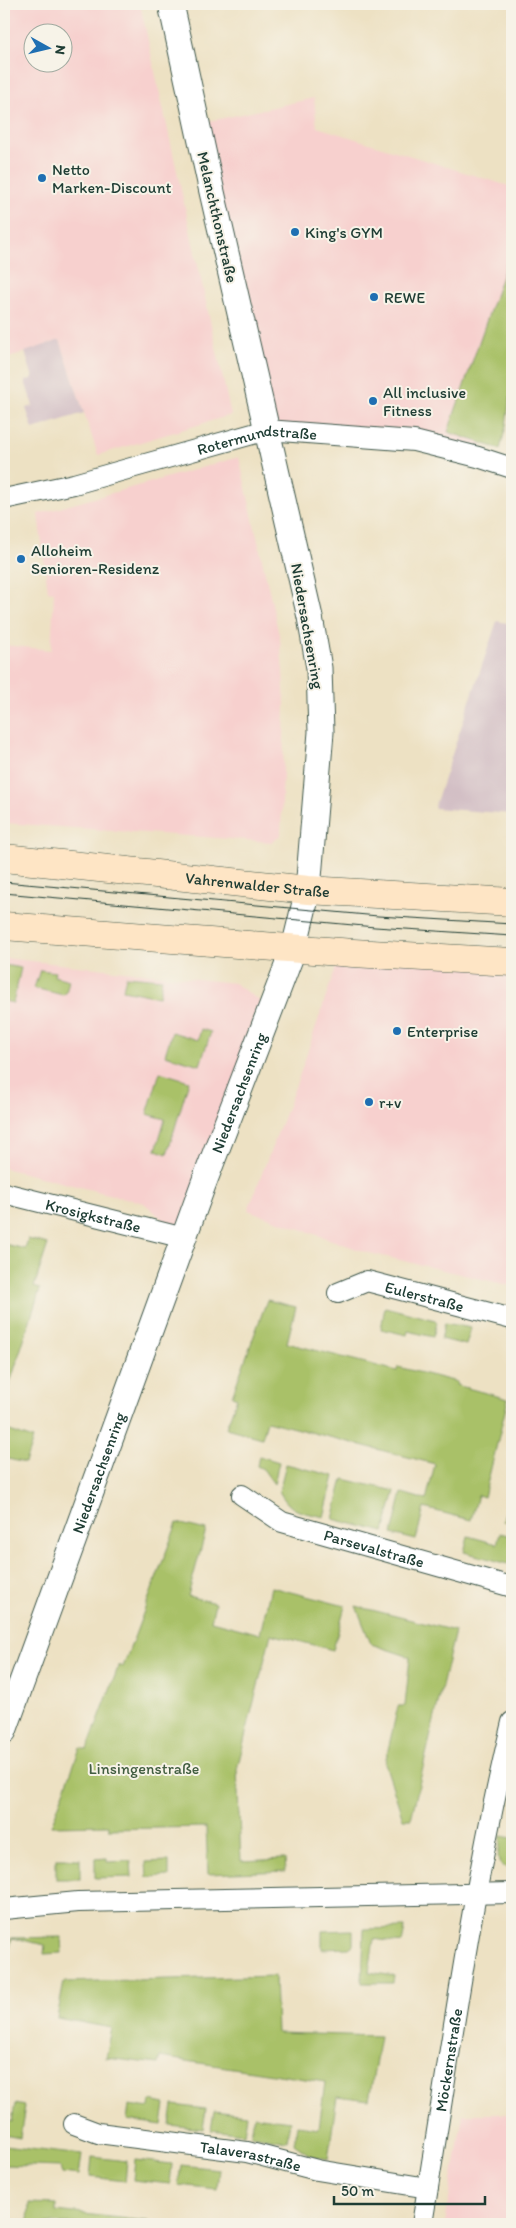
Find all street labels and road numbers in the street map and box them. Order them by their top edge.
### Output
street label: Melanchthonstraße [193,150,242,285]
street label: Rotermundstraße [195,421,318,459]
street label: Niedersachsenring [287,562,328,691]
street label: Vahrenwalder Straße [184,868,331,901]
street label: Niedersachsenring [207,1029,271,1156]
street label: Krosigkstraße [43,1195,143,1237]
street label: Eulerstraße [383,1277,466,1316]
street label: Niedersachsenring [68,1409,130,1536]
street label: Parsevalstraße [322,1525,426,1572]
street label: Möckernstraße [431,2007,466,2113]
street label: Talaverastraße [199,2137,303,2176]

